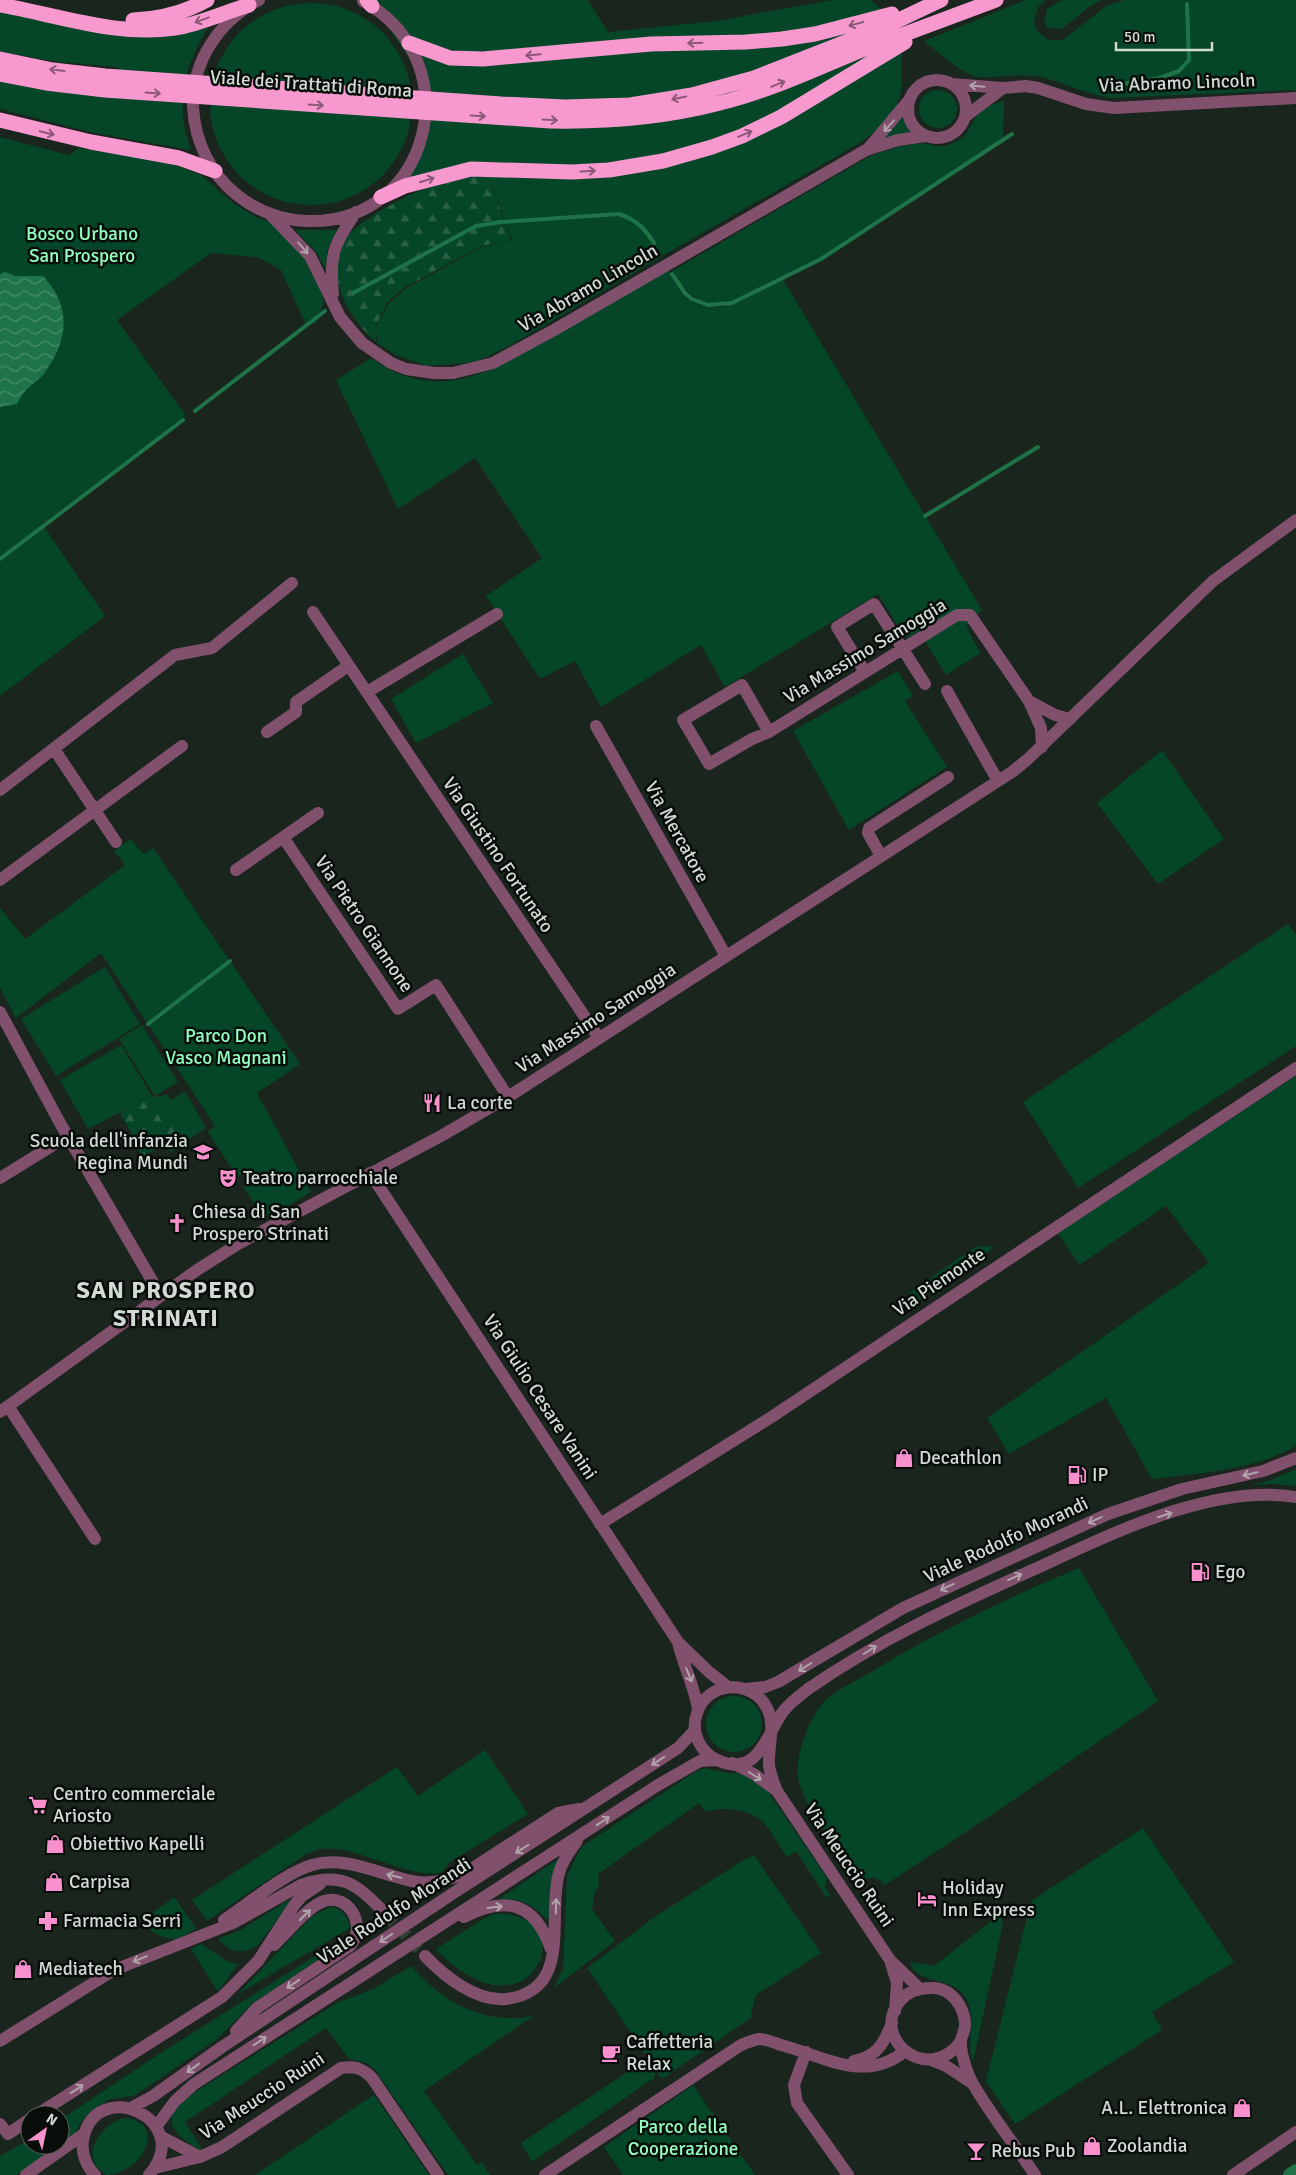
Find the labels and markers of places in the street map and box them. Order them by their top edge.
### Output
place label: La corte [447,1091,513,1115]
restaurant icon: La corte [421,1092,443,1114]
place label: Scuola dell'infanzia Regina Mundi [30,1129,188,1175]
school or university icon: Scuola dell'infanzia Regina Mundi [192,1141,214,1163]
place label: Teatro parrocchiale [243,1166,398,1190]
theatre icon: Teatro parrocchiale [217,1167,239,1189]
place label: Chiesa di San Prospero Strinati [192,1200,329,1246]
church icon: Chiesa di San Prospero Strinati [166,1212,188,1234]
place label: Decathlon [919,1446,1002,1470]
shop icon: Decathlon [893,1447,915,1469]
place label: IP [1092,1463,1109,1487]
fuel station icon: IP [1066,1464,1088,1486]
place label: Ego [1215,1560,1246,1584]
fuel station icon: Ego [1189,1561,1211,1583]
place label: Centro commerciale Ariosto [53,1782,216,1828]
supermarket icon: Centro commerciale Ariosto [27,1794,49,1816]
place label: Obiettivo Kapelli [70,1832,205,1856]
shop icon: Obiettivo Kapelli [44,1833,66,1855]
place label: Carpisa [69,1870,130,1894]
shop icon: Carpisa [43,1871,65,1893]
place label: Holiday Inn Express [942,1876,1035,1922]
hotel icon: Holiday Inn Express [916,1888,938,1910]
place label: Farmacia Serri [63,1909,181,1933]
pharmacy icon: Farmacia Serri [37,1910,59,1932]
place label: Mediatech [38,1957,123,1981]
shop icon: Mediatech [12,1958,34,1980]
place label: Caffetteria Relax [626,2030,713,2076]
cafe icon: Caffetteria Relax [600,2042,622,2064]
place label: A.L. Elettronica [1101,2096,1227,2120]
shop icon: A.L. Elettronica [1231,2097,1253,2119]
place label: Zoolandia [1107,2134,1187,2158]
shop icon: Zoolandia [1081,2135,1103,2157]
place label: Rebus Pub [991,2139,1076,2163]
bar icon: Rebus Pub [965,2140,987,2162]

